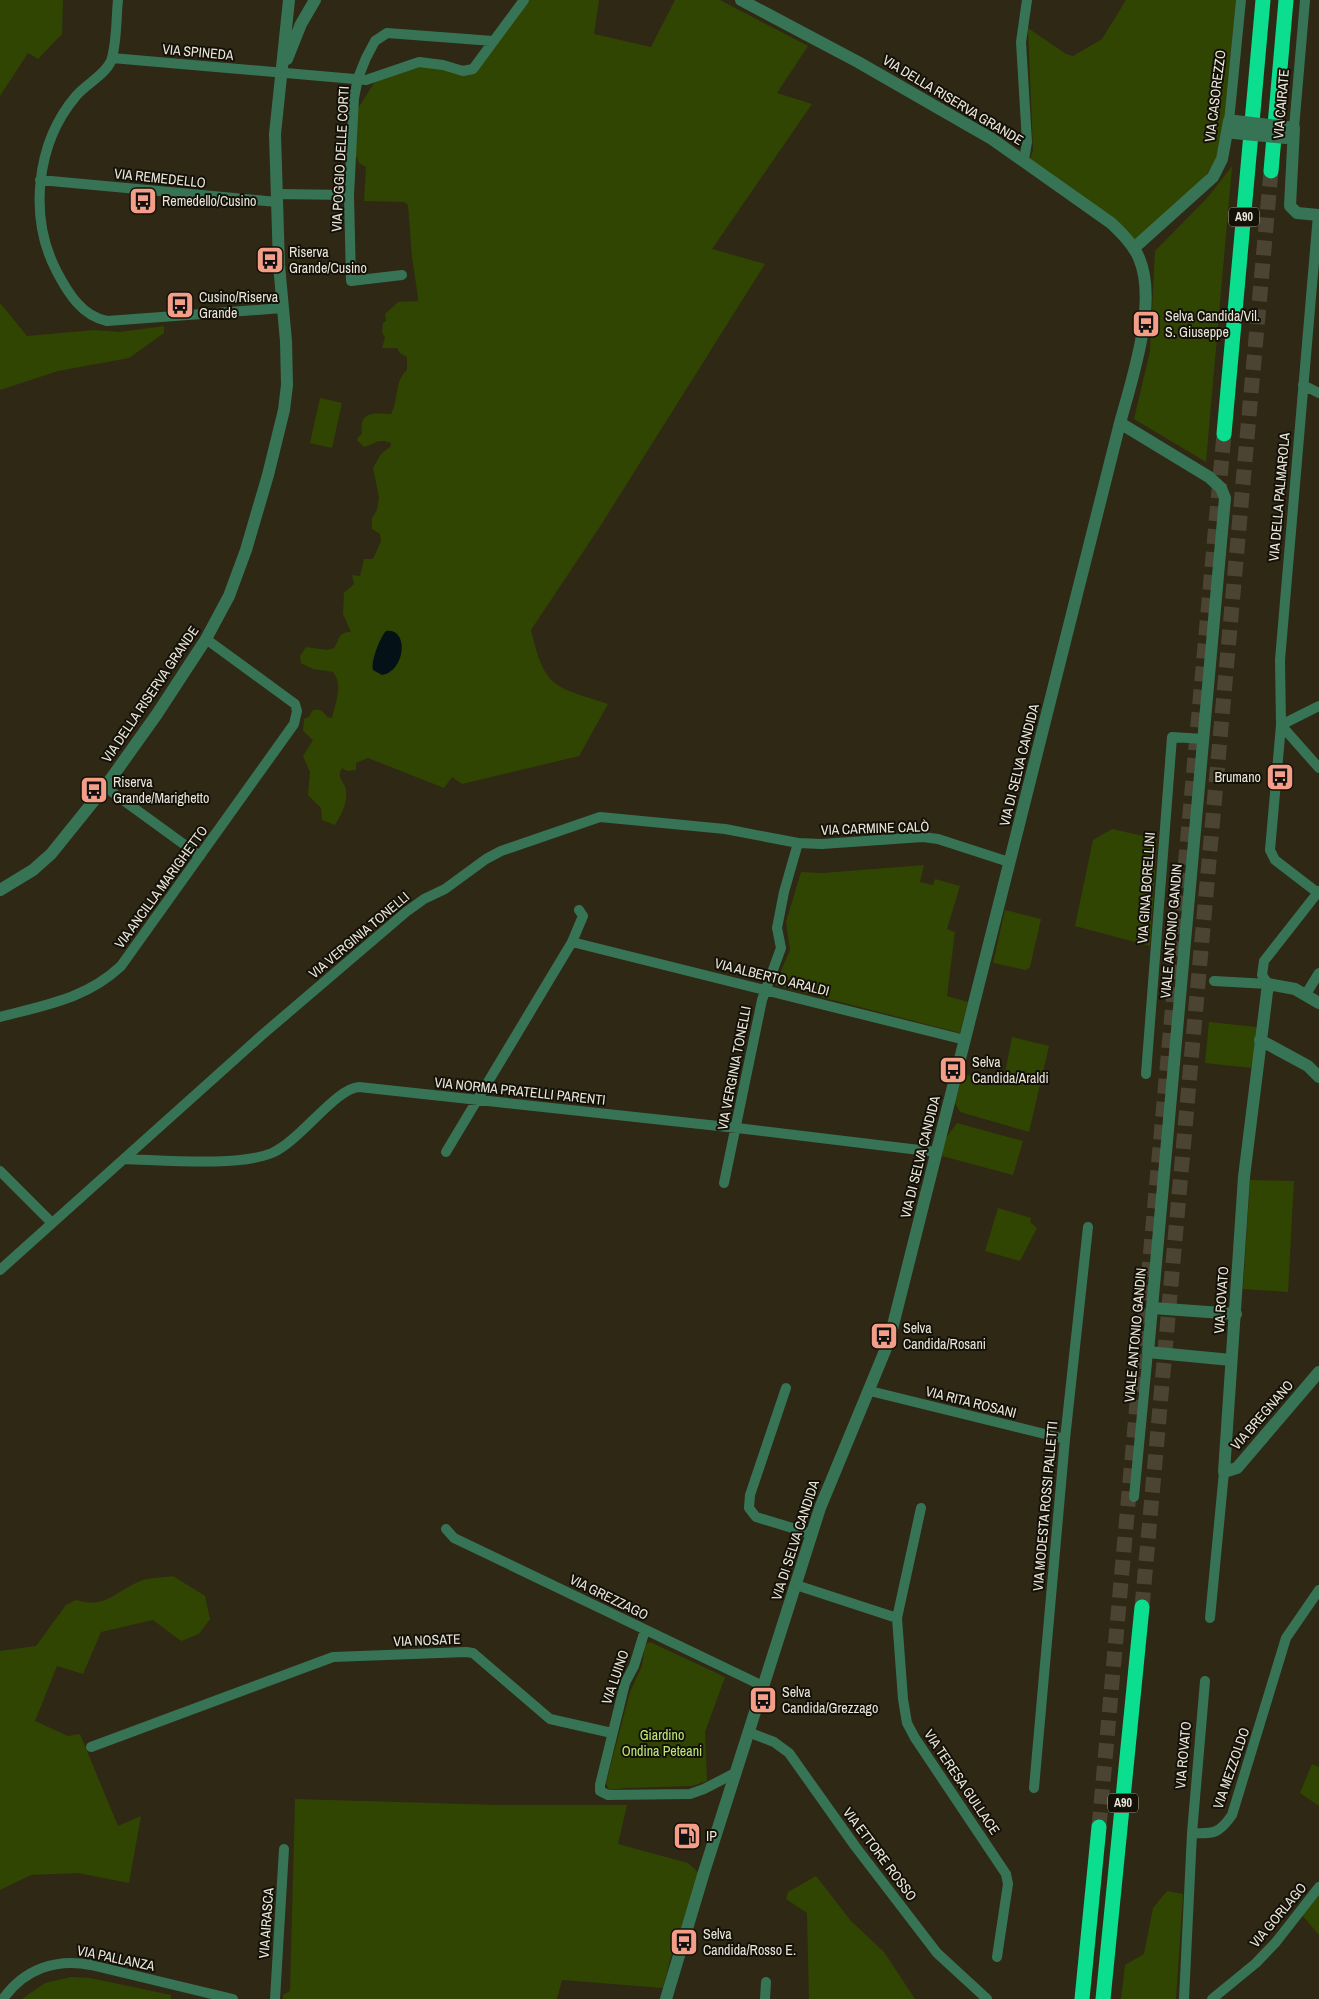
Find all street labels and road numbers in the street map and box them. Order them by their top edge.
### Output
street label: VIA SPINEDA [162,40,235,64]
street label: VIA CASOREZZO [1200,49,1230,143]
street label: VIA DELLA RISERVA GRANDE [879,51,1027,149]
street label: VIA CAIRATE [1269,68,1293,140]
street label: VIA POGGIO DELLE CORTI [327,86,353,232]
street label: VIA REMEDELLO [113,164,207,192]
road number: A90 [1229,208,1259,226]
street label: VIA DELLA PALMAROLA [1264,431,1294,562]
street label: VIA DELLA RISERVA GRANDE [98,622,202,766]
street label: VIA DI SELVA CANDIDA [995,702,1043,828]
street label: VIA CARMINE CALÒ [820,817,930,839]
street label: VIA ANCILLA MARIGHETTO [110,822,212,952]
street label: VIA GINA BORELLINI [1133,832,1159,944]
street label: VIALE ANTONIO GANDIN [1156,863,1186,999]
street label: VIA VERGINIA TONELLI [305,888,413,982]
street label: VIA ALBERTO ARALDI [713,954,831,1000]
street label: VIA VERGINIA TONELLI [713,1004,755,1132]
street label: VIA NORMA PRATELLI PARENTI [434,1073,606,1109]
street label: VIA DI SELVA CANDIDA [896,1094,944,1220]
street label: VIA ROVATO [1210,1266,1232,1334]
street label: VIALE ANTONIO GANDIN [1120,1267,1150,1403]
street label: VIA BREGNANO [1227,1376,1297,1454]
street label: VIA RITA ROSANI [924,1382,1018,1422]
street label: VIA MODESTA ROSSI PALLETTI [1029,1420,1061,1592]
street label: VIA DI SELVA CANDIDA [767,1477,823,1602]
street label: VIA GREZZAGO [567,1570,651,1624]
street label: VIA NOSATE [393,1630,461,1650]
street label: VIA LUINO [597,1647,633,1706]
street label: VIA ROVATO [1171,1720,1195,1789]
street label: VIA MEZZOLDO [1209,1725,1253,1811]
street label: VIA TERESA GULLACE [920,1726,1004,1838]
road number: A90 [1108,1794,1138,1812]
street label: VIA ETTORE ROSSO [839,1804,921,1904]
street label: VIA GORLAGO [1246,1879,1310,1951]
street label: VIA AIRASCA [255,1887,277,1959]
street label: VIA PALLANZA [76,1941,157,1975]

